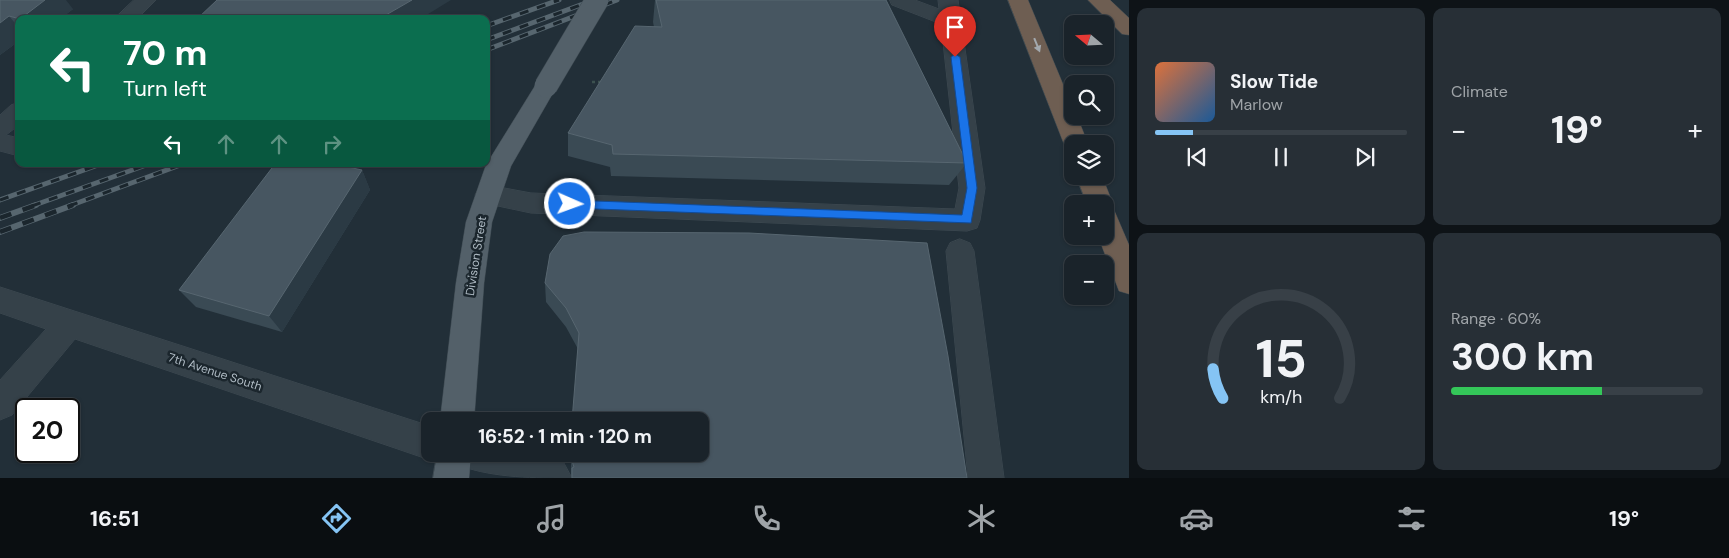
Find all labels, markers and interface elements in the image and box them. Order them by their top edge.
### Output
pin [934,6,976,57]
icon: arrive [941,13,969,41]
north arrow [1064,15,1114,65]
map controls [1064,15,1114,305]
text: 70 m [123,30,207,76]
icon: left [40,35,105,100]
one-way arrow [1034,38,1042,52]
text: Slow Tide [1230,69,1318,94]
text: Turn left [123,74,207,103]
button: search [1064,75,1114,125]
text: Climate [1451,81,1508,102]
text: Marlow [1230,94,1283,115]
text: 19° [1551,105,1603,155]
text: − [1451,112,1466,149]
text: + [1688,112,1703,149]
icon: left [159,130,187,158]
icon: ahead [212,130,240,158]
icon: ahead [265,130,293,158]
icon: right [318,130,346,158]
button: layers [1064,135,1114,185]
icon: previous [1183,143,1211,171]
icon: pause [1267,143,1295,171]
icon: next [1351,143,1379,171]
position arrow [543,177,595,229]
button: + [1064,195,1114,245]
street label: Division Street [462,215,490,297]
button: − [1064,255,1114,305]
text: Range · 60% [1451,308,1541,329]
text: 15 [1255,325,1307,393]
text: 300 km [1451,332,1594,382]
street label: 7th Avenue South [166,349,264,395]
text: km/h [1260,385,1302,409]
speed limit sign: 20 [15,398,80,463]
text: 16:52 · 1 min · 120 m [478,424,652,449]
icon: directions [319,501,354,536]
icon: music [534,501,569,536]
icon: phone [749,501,784,536]
icon: climate [964,501,999,536]
icon: car [1179,501,1214,536]
icon: filters [1394,501,1429,536]
text: 16:51 [90,504,139,533]
text: 19° [1609,504,1639,533]

